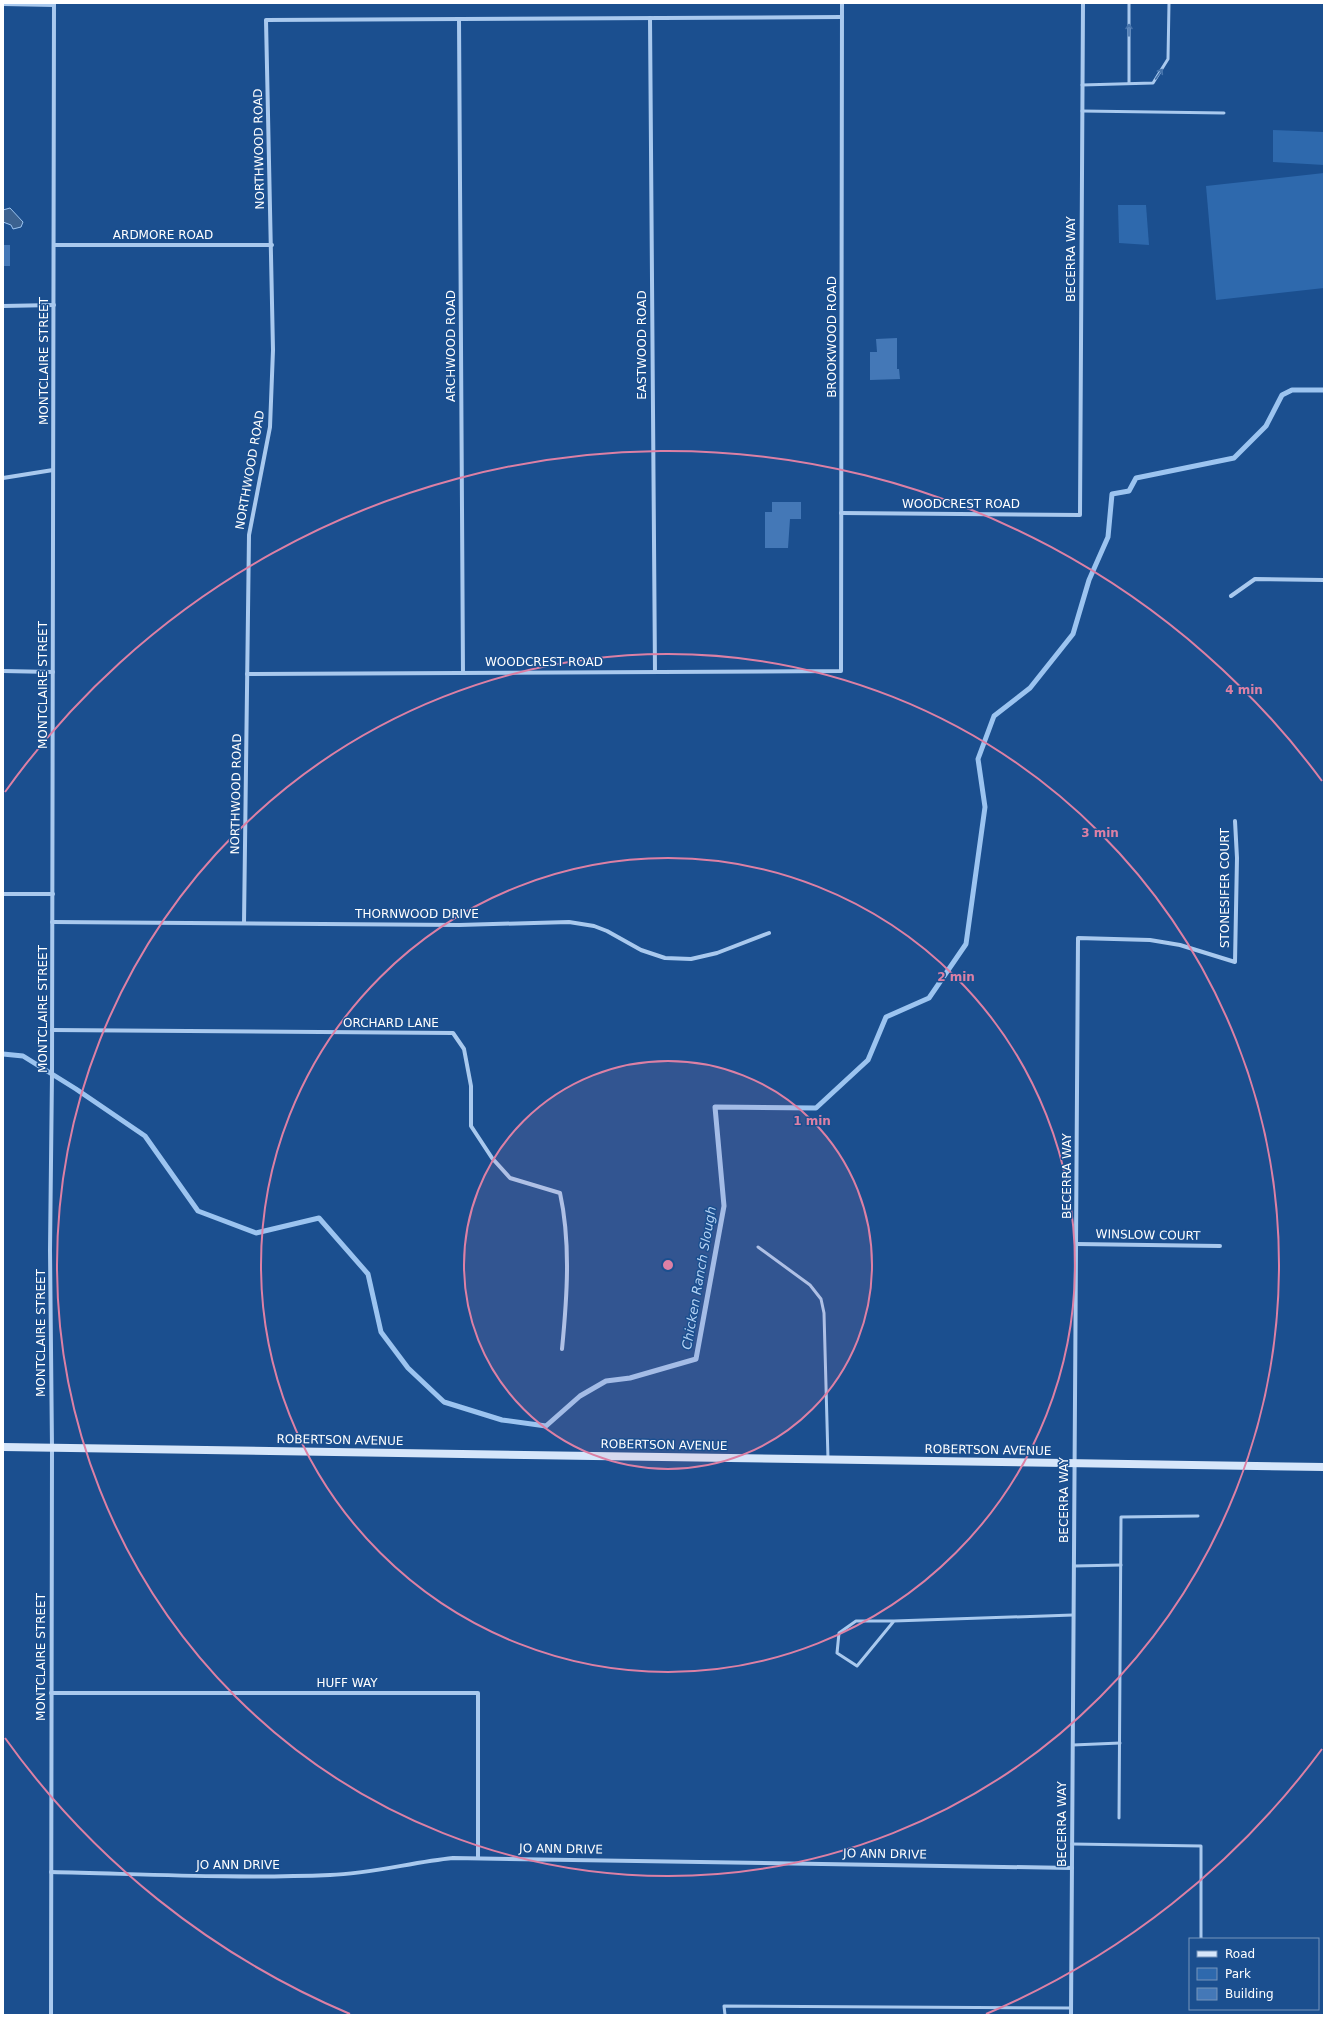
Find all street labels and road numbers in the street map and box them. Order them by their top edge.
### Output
street label: NORTHWOOD ROAD [251,88,267,210]
street label: BECERRA WAY [1064,215,1078,302]
street label: ARDMORE ROAD [113,228,213,242]
street label: BROOKWOOD ROAD [825,276,839,398]
street label: ARCHWOOD ROAD [444,290,458,402]
street label: EASTWOOD ROAD [635,290,649,400]
street label: MONTCLAIRE STREET [37,296,51,425]
street label: NORTHWOOD ROAD [233,409,267,531]
street label: WOODCREST ROAD [902,497,1020,511]
street label: MONTCLAIRE STREET [36,620,50,749]
street label: WOODCREST ROAD [485,655,603,669]
street label: NORTHWOOD ROAD [228,733,244,855]
street label: STONESIFER COURT [1218,827,1232,948]
street label: THORNWOOD DRIVE [354,907,479,921]
street label: MONTCLAIRE STREET [36,944,50,1073]
street label: ORCHARD LANE [343,1016,439,1030]
street label: BECERRA WAY [1060,1132,1074,1219]
street label: WINSLOW COURT [1095,1227,1201,1243]
street label: MONTCLAIRE STREET [34,1268,48,1397]
street label: ROBERTSON AVENUE [276,1432,404,1448]
street label: ROBERTSON AVENUE [600,1437,728,1453]
street label: ROBERTSON AVENUE [924,1442,1052,1458]
street label: BECERRA WAY [1057,1456,1071,1543]
street label: MONTCLAIRE STREET [34,1592,48,1721]
street label: HUFF WAY [316,1676,378,1690]
street label: BECERRA WAY [1055,1780,1069,1867]
street label: JO ANN DRIVE [518,1841,603,1857]
street label: JO ANN DRIVE [842,1846,927,1862]
street label: JO ANN DRIVE [195,1858,280,1872]

